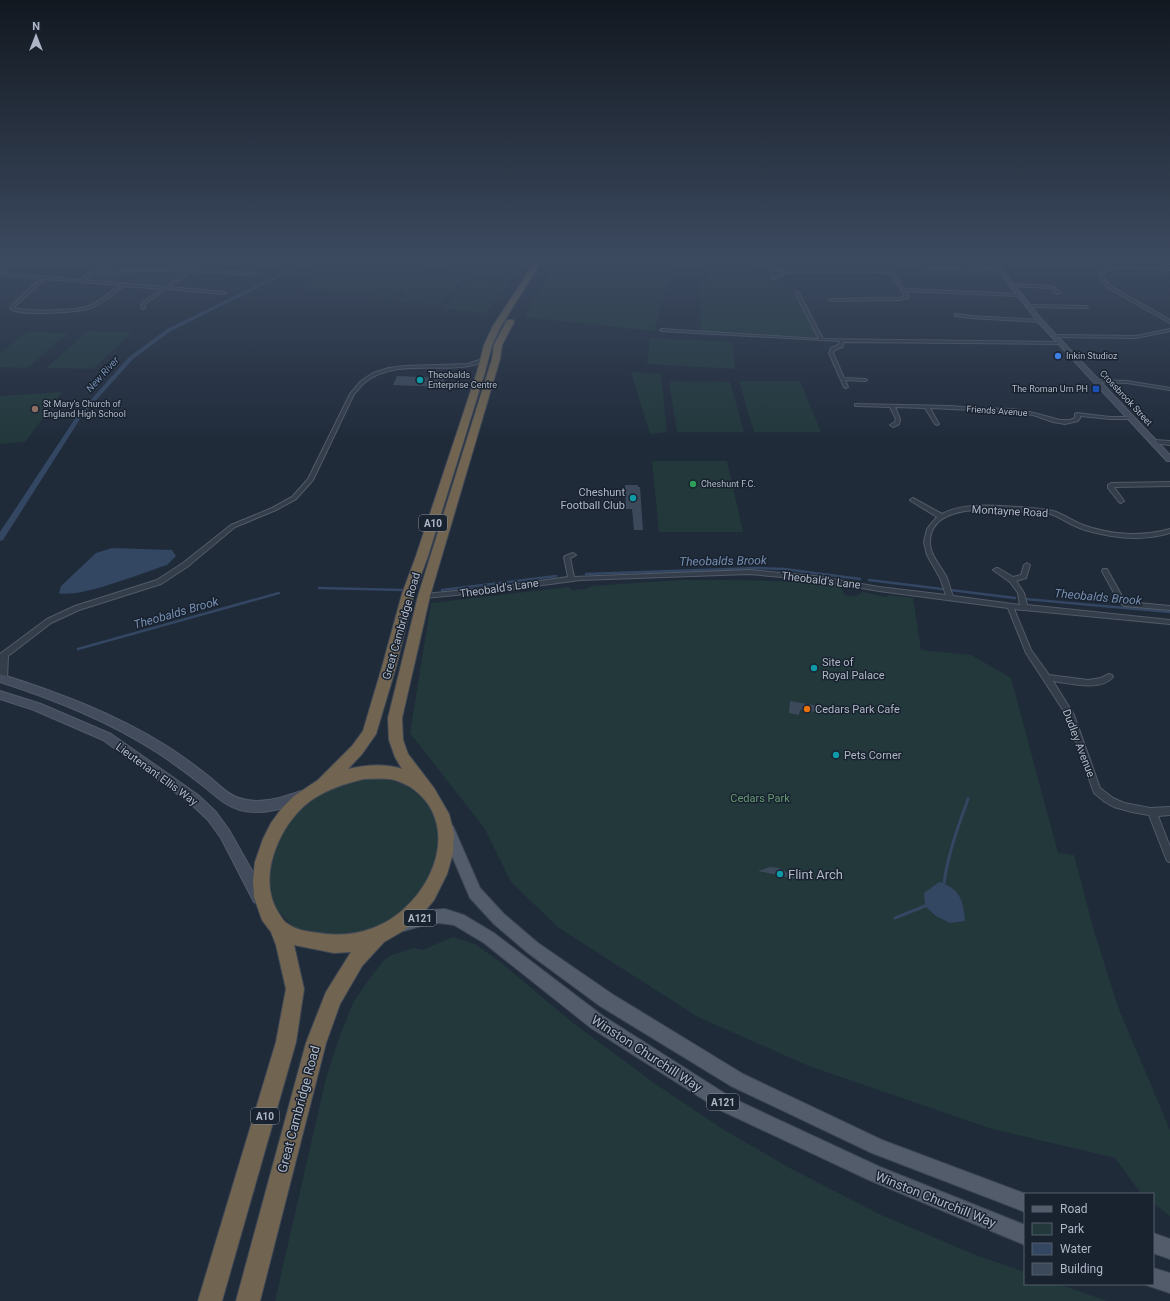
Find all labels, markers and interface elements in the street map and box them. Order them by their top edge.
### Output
north arrow [16,16,56,56]
text: N [32,20,40,33]
marker: Inkin Studioz [1053,351,1063,361]
place label: Inkin Studioz [1066,351,1118,361]
water label: New River [84,354,121,394]
street label: Crossbrook Street [1098,368,1154,428]
place label: Theobalds Enterprise Centre [428,370,497,390]
marker: Theobalds Enterprise Centre [415,375,425,385]
place label: The Roman Urn PH [1012,384,1088,394]
marker: The Roman Urn PH [1091,384,1101,394]
place label: St Mary's Church of England High School [43,399,126,419]
marker: St Mary's Church of England High School [30,404,40,414]
street label: Friends Avenue [966,404,1028,418]
marker: Cheshunt F.C. [688,479,698,489]
place label: Cheshunt F.C. [701,479,756,489]
place label: Cheshunt Football Club [561,486,625,512]
marker: Cheshunt Football Club [628,493,638,503]
street label: Montayne Road [971,503,1049,520]
road number: A10 [419,515,447,531]
water label: Theobalds Brook [679,553,768,569]
street label: Theobald's Lane [781,569,861,592]
street label: Great Cambridge Road [380,571,423,681]
street label: Theobald's Lane [459,577,539,600]
water label: Theobalds Brook [1054,586,1143,608]
water label: Theobalds Brook [132,594,221,632]
place label: Site of Royal Palace [822,656,885,682]
marker: Site of Royal Palace [809,663,819,673]
place label: Cedars Park Cafe [815,703,900,716]
marker: Cedars Park Cafe [802,704,812,714]
street label: Dudley Avenue [1060,707,1098,779]
street label: Lieutenant Ellis Way [113,740,201,809]
place label: Pets Corner [844,749,902,762]
marker: Pets Corner [831,750,841,760]
park label: Cedars Park [730,792,790,805]
place label: Flint Arch [788,867,843,882]
marker: Flint Arch [775,869,785,879]
road number: A121 [404,910,436,926]
street label: Winston Churchill Way [589,1012,705,1095]
street label: Great Cambridge Road [274,1044,323,1174]
road number: A121 [707,1094,739,1110]
road number: A10 [251,1108,279,1124]
street label: Winston Churchill Way [873,1168,998,1231]
legend [1024,1193,1154,1285]
text: Road [1060,1202,1088,1216]
text: Park [1060,1222,1085,1236]
text: Water [1060,1242,1091,1256]
text: Building [1060,1262,1103,1276]

